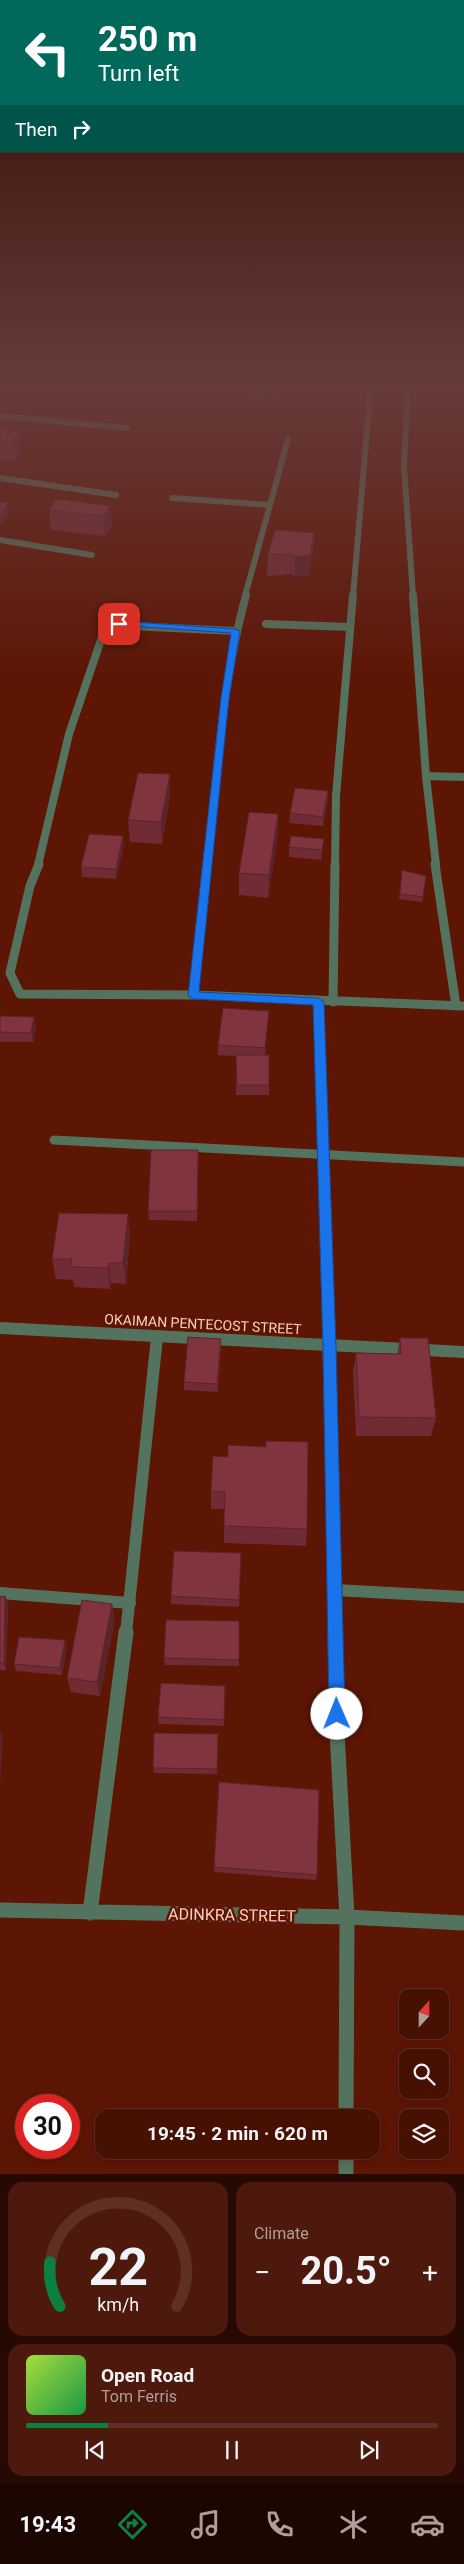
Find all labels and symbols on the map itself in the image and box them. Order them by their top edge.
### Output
pin [98,603,140,645]
street label: OKAIMAN PENTECOST STREET [104,1311,303,1337]
position arrow [310,1687,362,1739]
street label: ADINKRA STREET [168,1904,297,1926]
north arrow [399,1989,449,2039]
speed limit sign: 30 [15,2094,80,2159]

